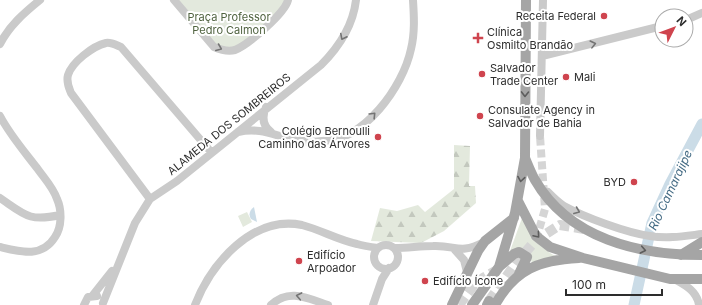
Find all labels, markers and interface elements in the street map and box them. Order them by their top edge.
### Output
north arrow [654,8,694,48]
place label: Receita Federal [516,9,596,23]
park label: Praça Professor Pedro Calmon [187,10,271,37]
marker: Receita Federal [599,11,609,21]
text: N [673,14,689,29]
place label: Clínica Osmilto Brandão [487,25,573,52]
one-way arrow [340,32,348,40]
marker: Clínica Osmilto Brandão [472,32,484,44]
one-way arrow [590,40,596,48]
one-way arrow [215,44,222,52]
place label: Salvador Trade Center [490,61,558,88]
marker: Salvador Trade Center [477,69,487,79]
street label: ALAMEDA DOS SOMBREIROS [165,70,293,178]
place label: Mali [574,70,595,84]
marker: Mali [561,72,571,82]
one-way arrow [521,91,529,97]
place label: Consulate Agency in Salvador de Bahia [488,103,595,130]
marker: Consulate Agency in Salvador de Bahia [475,111,485,121]
one-way arrow [368,112,376,120]
place label: Colégio Bernoulli Caminho das Árvores [258,124,370,151]
marker: Colégio Bernoulli Caminho das Árvores [373,132,383,142]
water label: Rio Camarajipe [645,147,695,233]
place label: BYD [603,175,626,189]
one-way arrow [517,176,526,182]
marker: BYD [629,177,639,187]
one-way arrow [573,207,580,215]
one-way arrow [532,230,539,237]
one-way arrow [640,245,646,254]
place label: Edifício Arpoador [307,248,356,275]
marker: Edifício Arpoador [294,256,304,266]
scale bar [566,271,662,297]
place label: Edifício Ícone [433,274,503,288]
marker: Edifício Ícone [420,276,430,286]
text: 100 m [572,277,606,292]
one-way arrow [295,292,302,301]

